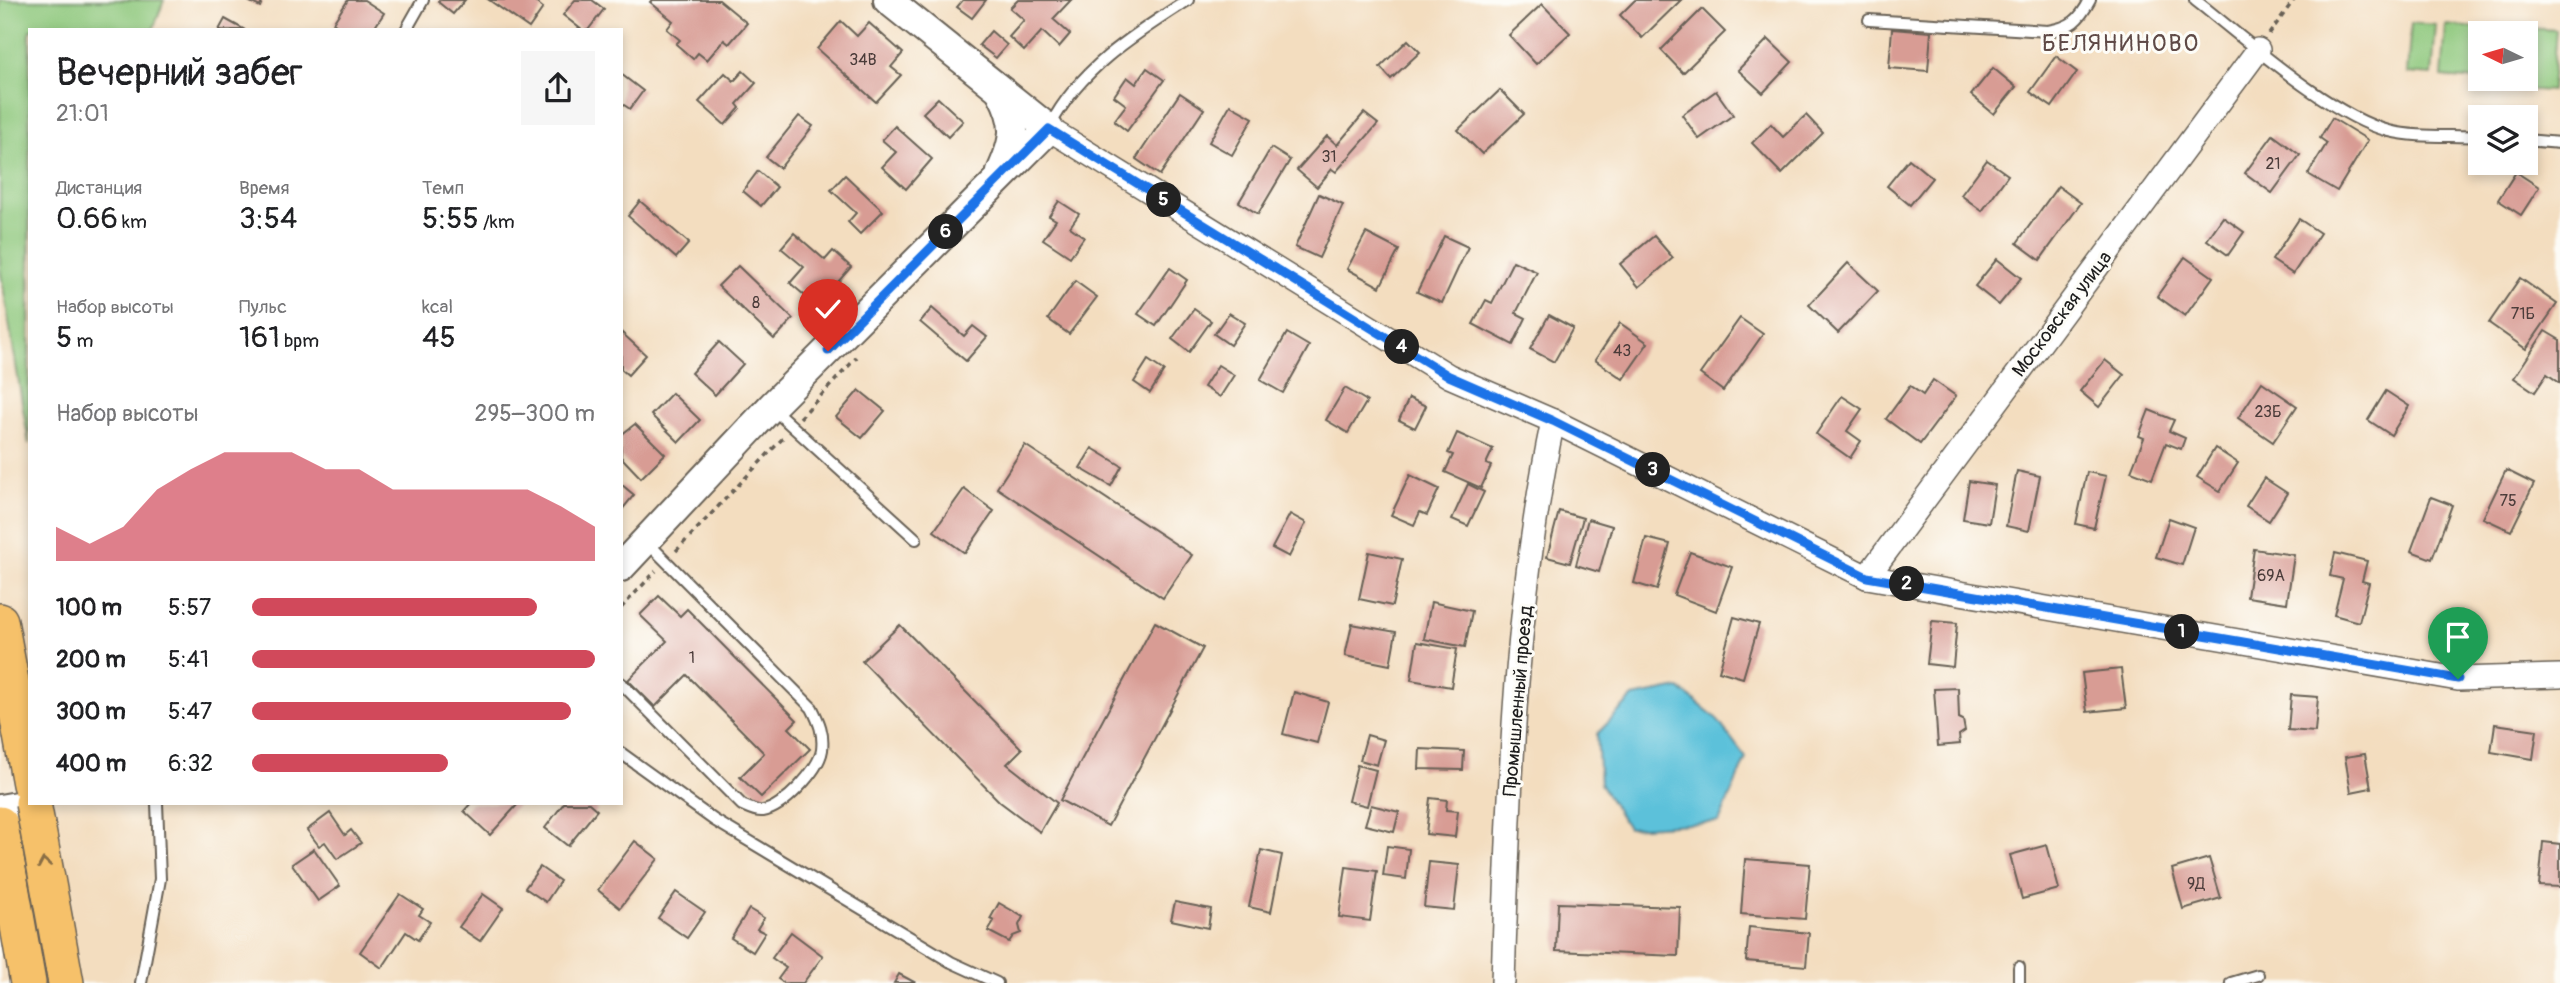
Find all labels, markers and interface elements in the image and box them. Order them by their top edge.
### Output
north arrow [2468,21,2538,91]
map controls [2468,21,2538,175]
district label: БЕЛЯНИНОВО [2042,29,2200,58]
text: Вечерний забег [56,49,303,97]
house number: 34В [849,50,877,70]
button: share [521,51,595,125]
text: 21:01 [56,99,109,128]
button: layers [2468,105,2538,175]
house number: 31 [1321,147,1337,167]
house number: 21 [2265,154,2281,174]
text: Дистанция [56,176,142,200]
text: Время [239,176,290,200]
text: Темп [422,176,464,200]
pin: 5 [1146,182,1182,218]
text: 5 [1158,187,1169,211]
text: 0.66 [56,200,118,237]
text: 3:54 [239,200,297,237]
text: 5:55 [422,200,479,237]
text: km [118,210,147,234]
text: /km [479,210,515,234]
pin: 6 [928,215,964,250]
text: 6 [940,219,951,243]
street label: Московская улица [2007,246,2117,382]
pin [798,279,858,351]
icon: check [809,290,847,328]
house number: 8 [752,293,760,313]
text: Набор высоты [56,295,174,319]
text: Пульс [239,295,287,319]
text: kcal [422,295,453,319]
house number: 71Б [2511,304,2535,324]
text: 5 [56,319,72,356]
text: 161 [239,319,280,356]
text: 45 [422,319,456,356]
text: m [72,329,93,353]
text: bpm [280,329,319,353]
pin: 4 [1384,330,1420,364]
text: 4 [1396,334,1407,358]
house number: 43 [1613,341,1631,361]
text: Набор высоты [56,399,198,428]
text: 295–300 m [475,399,595,428]
house number: 23Б [2255,402,2282,422]
pin: 3 [1636,452,1670,488]
text: 3 [1647,457,1658,481]
house number: 75 [2499,491,2517,511]
pin: 2 [1890,566,1924,602]
house number: 69А [2257,566,2285,586]
text: 2 [1901,571,1912,595]
text: 100 m [56,593,122,622]
text: 5:57 [168,593,211,622]
street label: Промышленный проезд [1498,604,1538,797]
pin [2428,607,2488,679]
pin: 1 [2164,614,2200,650]
icon: arrive [2439,618,2477,656]
text: 1 [2178,619,2185,643]
text: 200 m [56,645,126,674]
text: 5:41 [168,645,209,674]
house number: 1 [689,648,695,668]
text: 300 m [56,697,126,726]
text: 5:47 [168,697,212,726]
text: 400 m [56,749,126,778]
text: 6:32 [168,749,213,778]
one-way arrow [37,857,52,869]
house number: 9Д [2187,874,2205,894]

